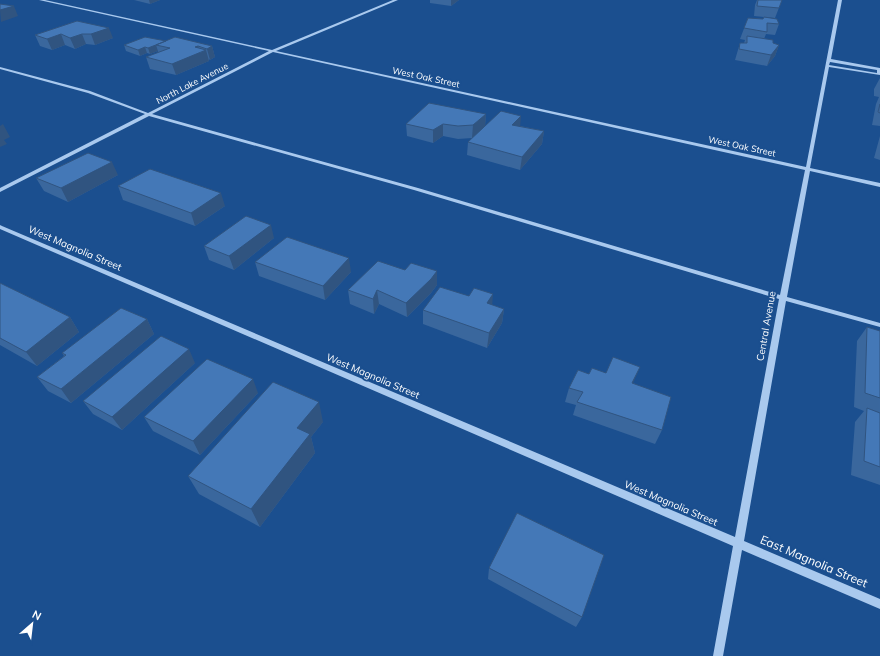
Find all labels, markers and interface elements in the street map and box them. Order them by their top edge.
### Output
street label: North Lake Avenue [154,60,230,106]
street label: West Oak Street [391,64,461,90]
street label: West Oak Street [707,133,777,159]
street label: West Magnolia Street [26,222,124,274]
street label: Central Avenue [753,290,779,362]
street label: West Magnolia Street [324,350,422,402]
street label: West Magnolia Street [622,477,720,529]
street label: East Magnolia Street [758,532,870,590]
north arrow [12,604,52,644]
text: N [30,607,44,623]

